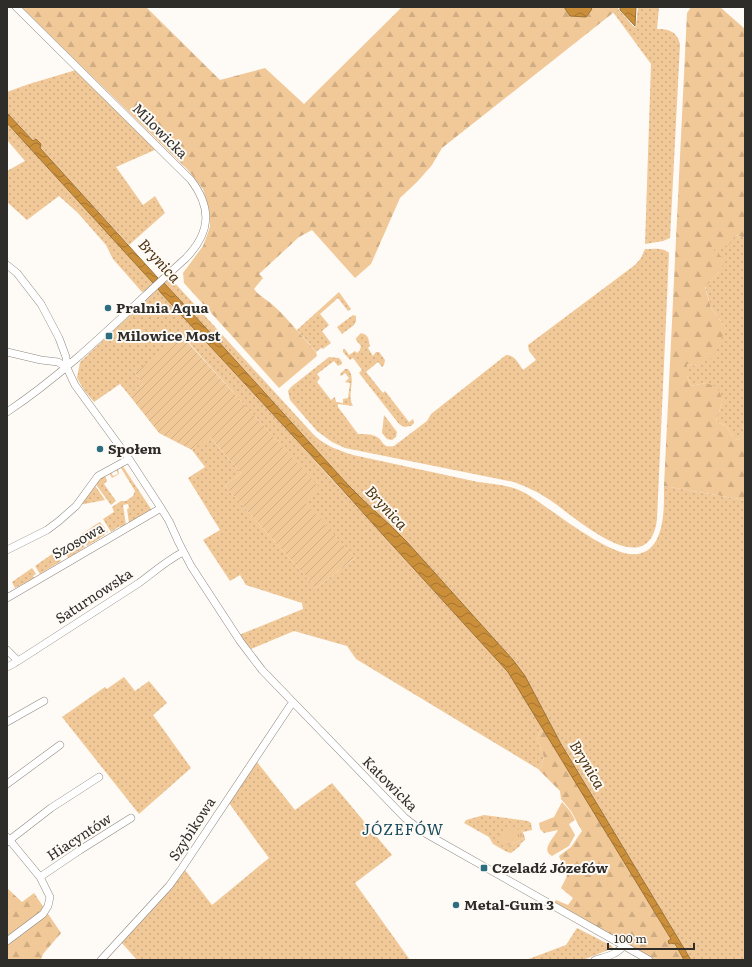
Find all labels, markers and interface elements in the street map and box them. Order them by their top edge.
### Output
street label: Milowicka [129,98,193,163]
water label: Brynica [134,233,187,288]
place label: Pralnia Aqua [116,297,209,317]
marker: Pralnia Aqua [103,303,113,313]
place label: Milowice Most [117,325,222,345]
marker: Milowice Most [104,331,114,341]
place label: Społem [108,438,161,458]
marker: Społem [95,444,105,454]
water label: Brynica [361,480,414,535]
street label: Szosowa [48,517,108,563]
street label: Saturnowska [51,563,136,628]
water label: Brynica [565,735,612,793]
street label: Katowicka [359,751,423,816]
street label: Szybikowa [163,792,219,864]
street label: Hiacyntów [42,808,115,865]
district label: JÓZEFÓW [362,817,444,840]
place label: Czeladź Józefów [492,857,609,877]
marker: Czeladź Józefów [479,863,489,873]
place label: Metal-Gum 3 [464,894,554,914]
marker: Metal-Gum 3 [451,900,461,910]
scale bar [608,925,694,951]
text: 100 m [614,929,647,947]

